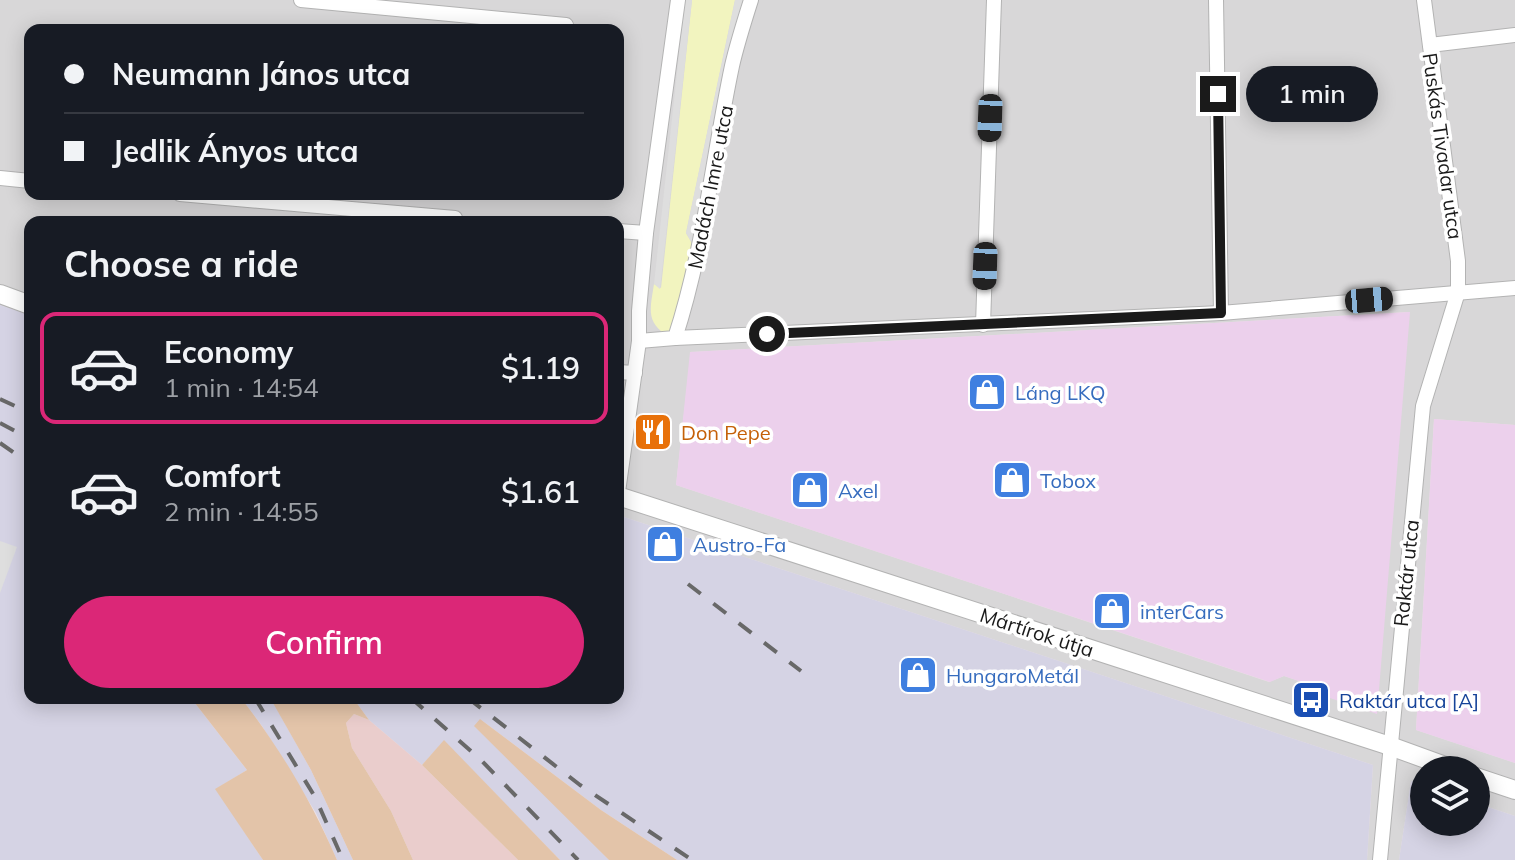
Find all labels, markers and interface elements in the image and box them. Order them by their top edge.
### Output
street label: Puskás Tivadar utca [1418,51,1468,241]
text: Neumann János utca [112,55,410,93]
callout: 1 min [1246,66,1378,122]
route end [1200,76,1236,112]
text: 1 min [1278,77,1346,110]
car [977,94,1003,142]
street label: Madách Imre utca [682,103,738,271]
text: Jedlik Ányos utca [112,132,359,170]
text: Choose a ride [64,241,298,286]
car [972,242,998,290]
car [1344,286,1394,314]
route start [749,316,785,352]
icon: car [68,332,140,404]
text: Economy [164,333,293,371]
text: $1.19 [501,349,580,387]
text: 1 min · 14:54 [164,371,319,404]
shop icon: Láng LKQ [966,371,1008,413]
place label: Láng LKQ [1015,380,1105,405]
restaurant icon: Don Pepe [632,411,674,453]
place label: Don Pepe [681,420,771,445]
icon: car [68,456,140,528]
text: Comfort [164,457,281,495]
shop icon: Tobox [991,459,1033,501]
place label: Tobox [1040,468,1096,493]
shop icon: Axel [789,469,831,511]
text: $1.61 [501,473,580,511]
place label: Axel [838,478,878,503]
text: 2 min · 14:55 [164,495,319,528]
street label: Raktár utca [1388,518,1424,628]
shop icon: Austro-Fa [644,523,686,565]
place label: Austro-Fa [693,532,786,557]
shop icon: interCars [1091,590,1133,632]
button: Confirm [64,596,584,688]
place label: interCars [1140,599,1224,624]
street label: Mártírok útja [977,602,1097,662]
shop icon: HungaroMetál [897,654,939,696]
place label: HungaroMetál [946,663,1079,688]
bus stop icon: Raktár utca [A] [1290,679,1332,721]
place label: Raktár utca [A] [1339,688,1479,713]
map controls [1410,756,1490,836]
button: layers [1410,756,1490,836]

